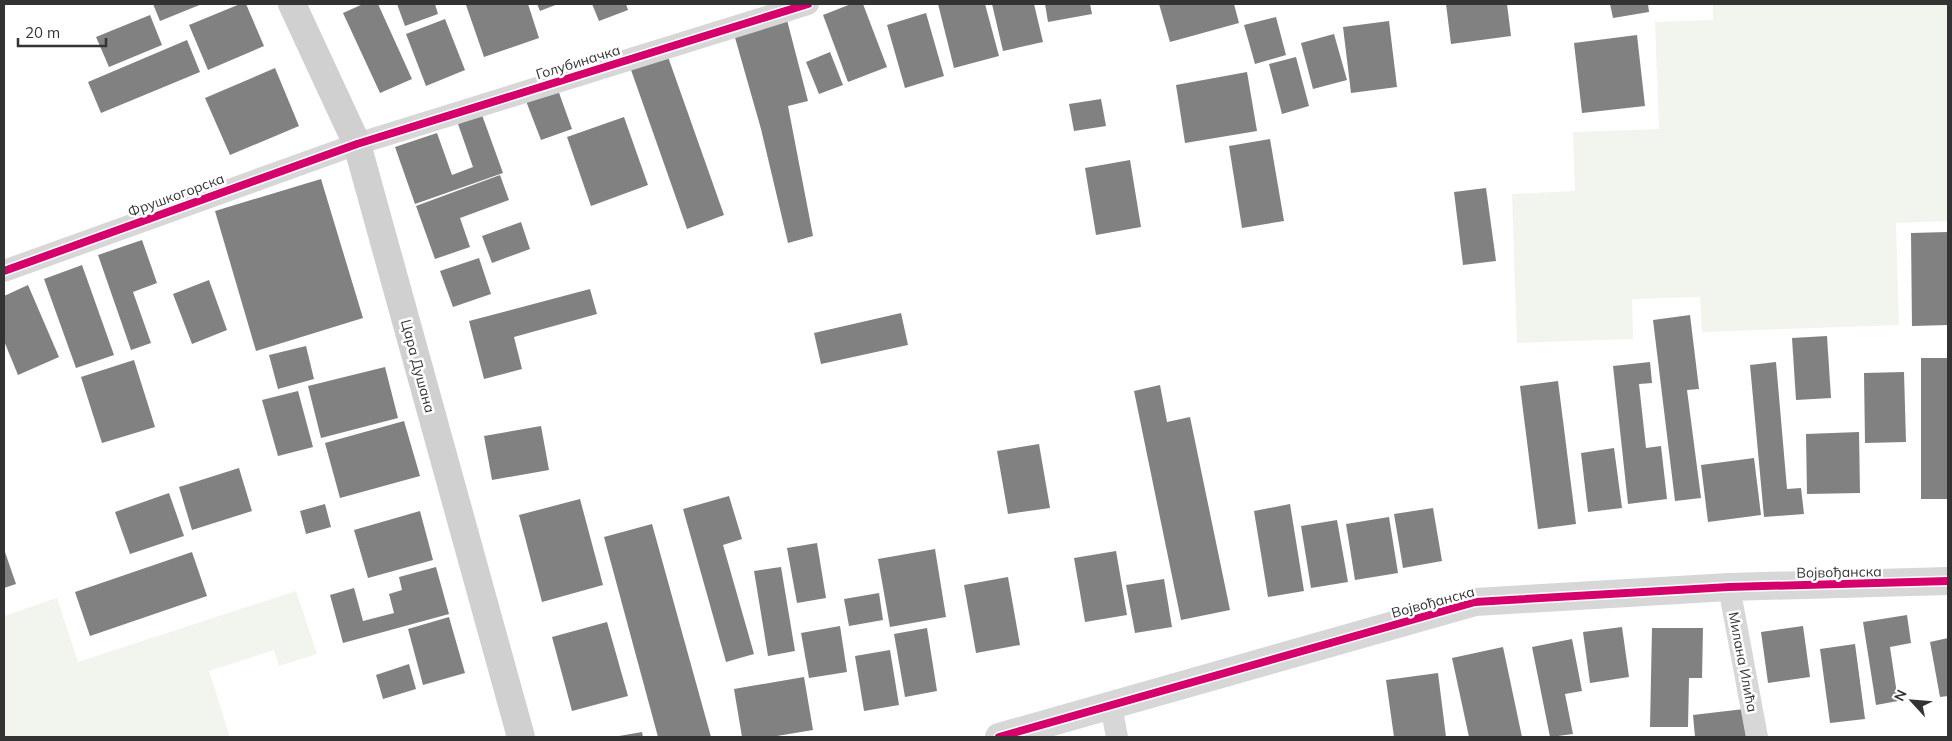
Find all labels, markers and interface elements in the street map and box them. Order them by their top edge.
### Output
scale bar [18,15,105,47]
text: 20 m [25,23,60,42]
street label: Голубиначка [534,41,622,83]
street label: Фрушкогорска [125,169,227,221]
street label: Цара Душана [397,317,439,415]
street label: Војвођанска [1796,562,1882,582]
street label: Војвођанска [1389,582,1477,622]
street label: Милана Илића [1724,610,1762,714]
north arrow [1887,676,1937,726]
text: N [1890,687,1911,704]

